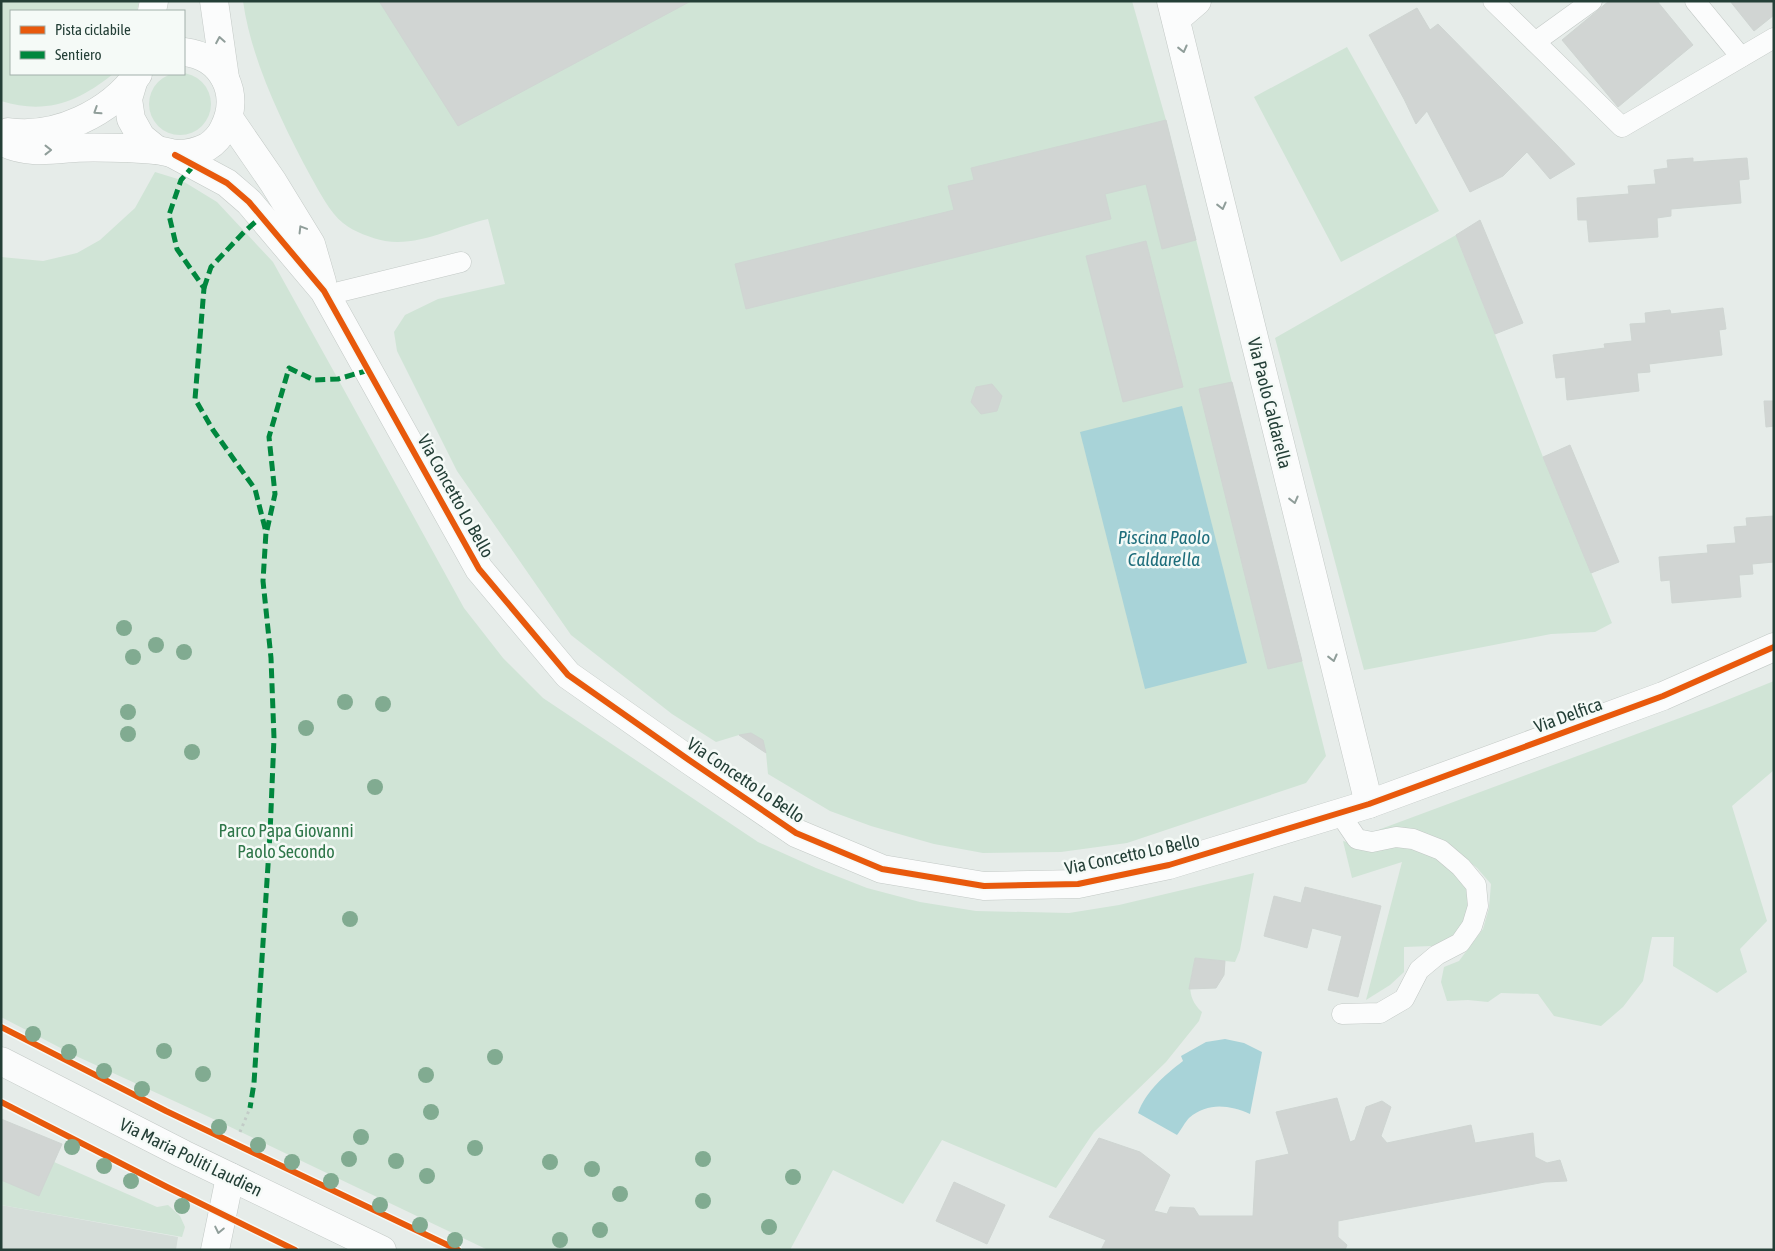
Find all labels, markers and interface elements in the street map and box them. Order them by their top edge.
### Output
legend [10,10,185,75]
text: Pista ciclabile [55,21,131,38]
one-way arrow [215,35,225,44]
one-way arrow [1177,44,1188,53]
text: Sentiero [55,46,101,63]
one-way arrow [93,105,102,114]
one-way arrow [44,145,52,155]
one-way arrow [1216,202,1227,211]
one-way arrow [298,226,308,235]
street label: Via Paolo Caldarella [1244,335,1296,471]
street label: Via Concetto Lo Bello [413,431,499,561]
one-way arrow [1288,495,1299,504]
water label: Piscina Paolo Caldarella [1118,526,1210,570]
one-way arrow [1327,653,1338,662]
street label: Via Delfica [1531,693,1605,737]
street label: Via Concetto Lo Bello [683,733,809,827]
park label: Parco Papa Giovanni Paolo Secondo [218,820,354,862]
street label: Via Concetto Lo Bello [1063,829,1201,879]
street label: Via Maria Politi Laudien [116,1113,266,1201]
one-way arrow [214,1226,225,1235]

